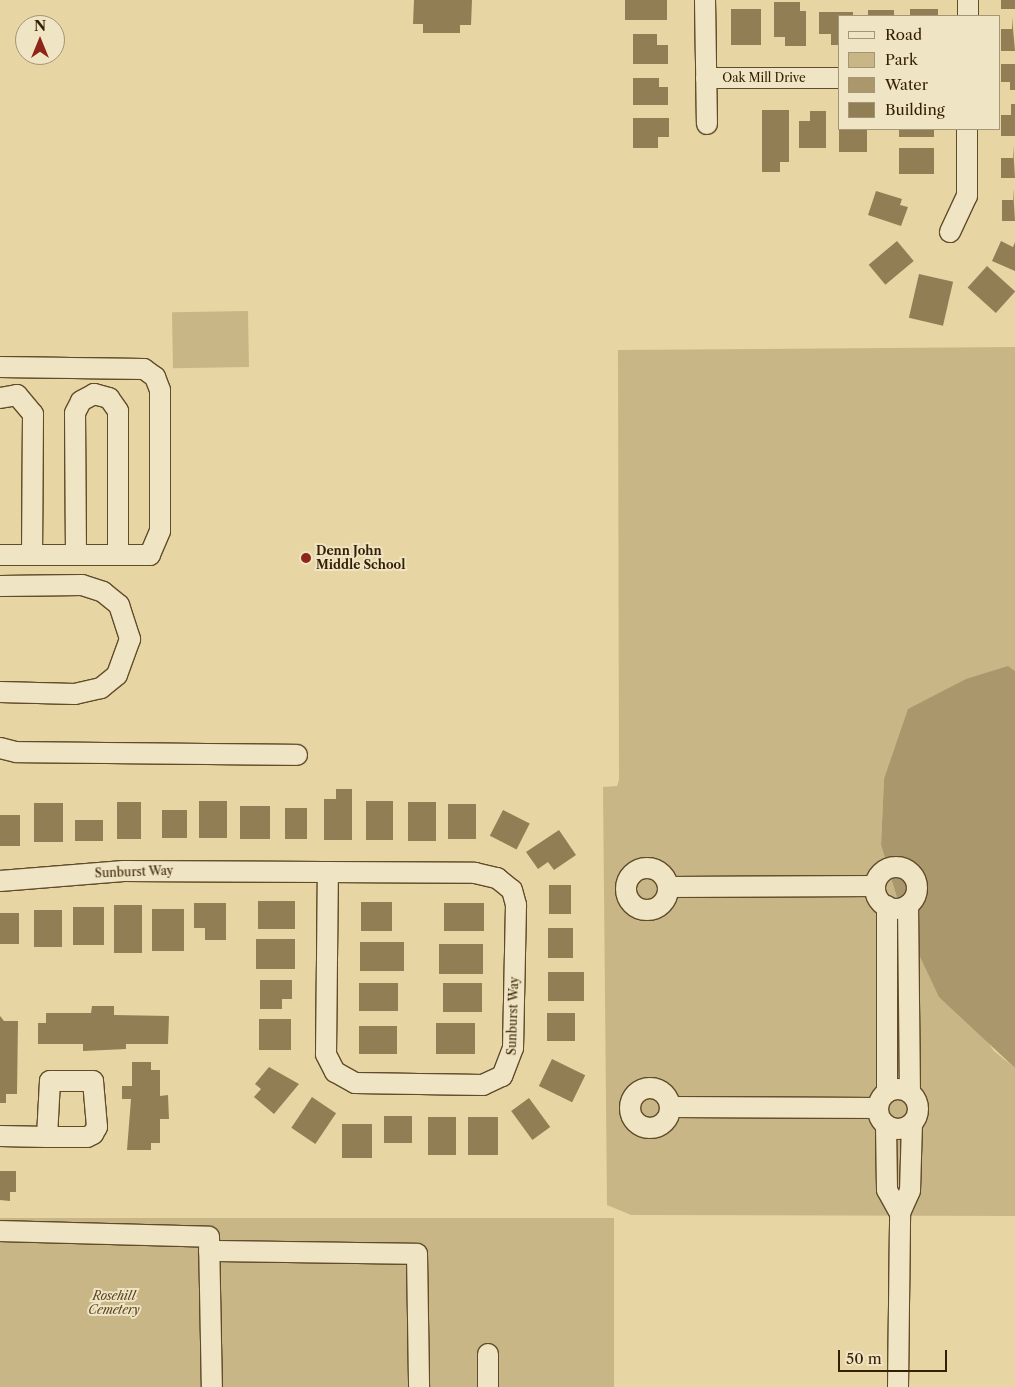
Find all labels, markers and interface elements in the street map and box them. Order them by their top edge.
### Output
north arrow [15,15,65,65]
legend [838,15,1000,130]
text: N [34,17,46,35]
text: Road [885,25,922,44]
text: Park [885,50,918,69]
street label: Oak Mill Drive [722,71,806,85]
text: Water [885,75,928,94]
text: Building [885,100,945,119]
place label: Denn John Middle School [316,544,405,572]
marker: Denn John Middle School [300,552,312,564]
street label: Sunburst Way [94,863,174,881]
street label: Sunburst Way [504,976,522,1056]
park label: Rosehill Cemetery [88,1289,140,1317]
scale bar [840,1340,949,1372]
text: 50 m [846,1349,882,1368]

